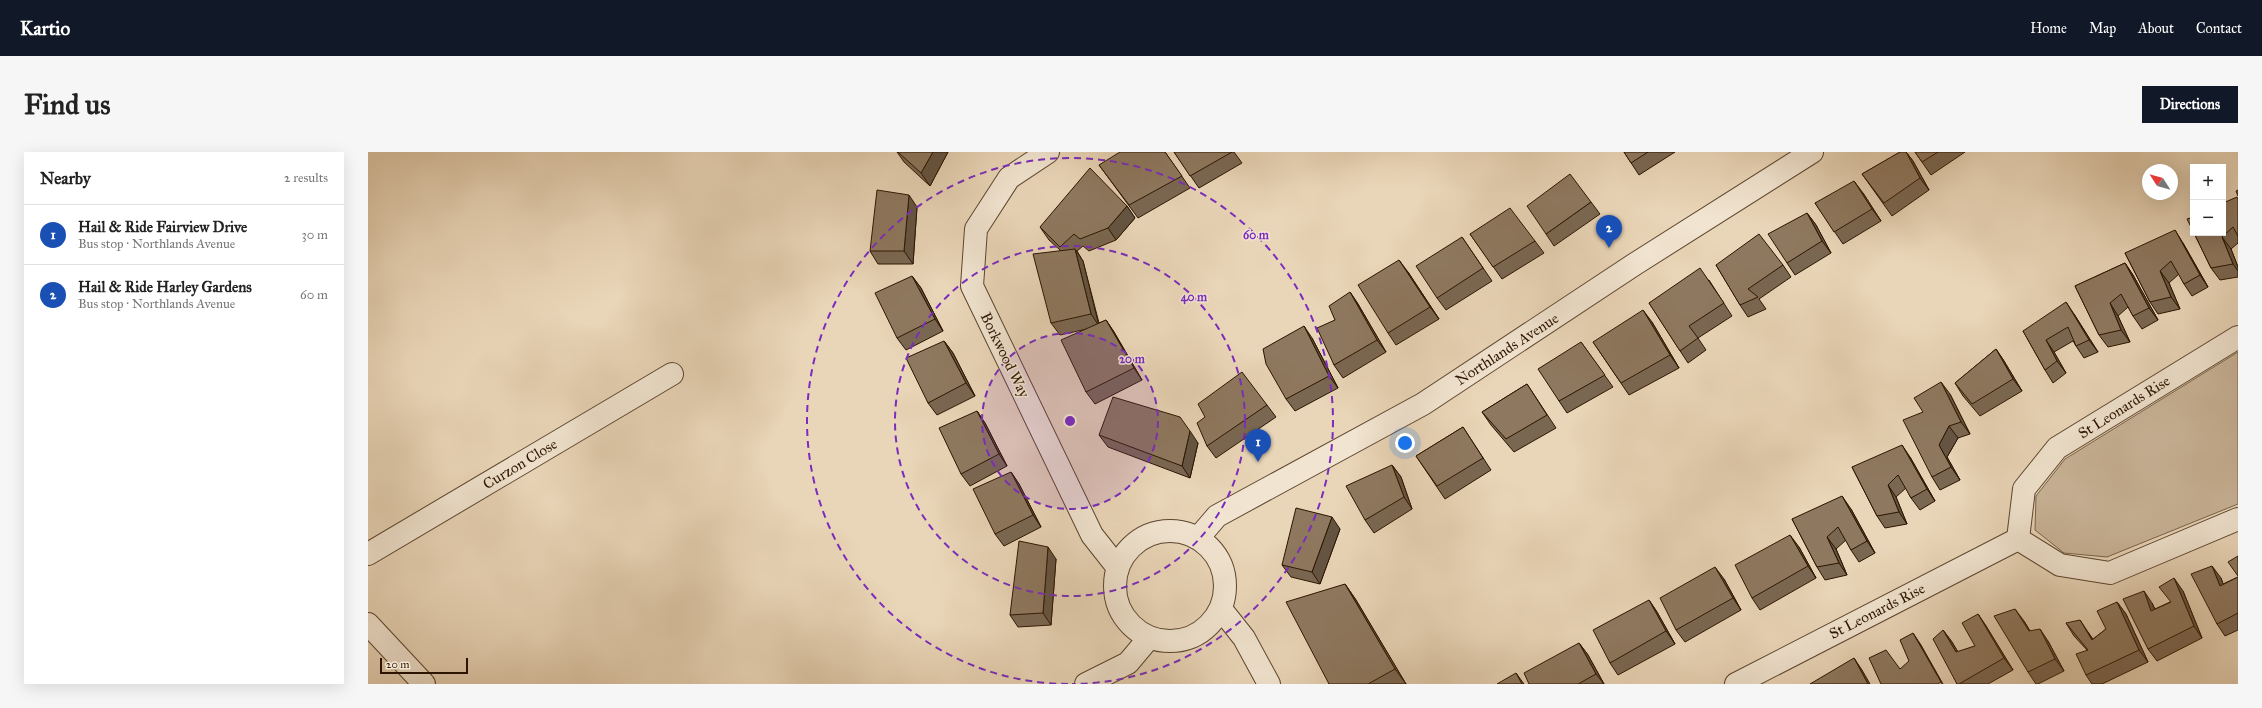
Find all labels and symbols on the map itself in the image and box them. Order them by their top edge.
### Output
north arrow [2142,164,2178,200]
pin: 2 [1596,215,1622,248]
text: 60 m [1243,228,1270,242]
text: 40 m [1181,290,1208,305]
street label: Borkwood Way [977,309,1034,401]
street label: Northlands Avenue [1452,309,1562,389]
text: 20 m [1119,352,1146,366]
street label: St Leonards Rise [2075,372,2173,442]
centre of rings [1063,414,1077,428]
pin: 1 [1245,429,1271,462]
your location [1395,433,1415,453]
street label: Curzon Close [480,435,560,493]
street label: St Leonards Rise [1826,579,1928,643]
scale bar [380,656,468,675]

